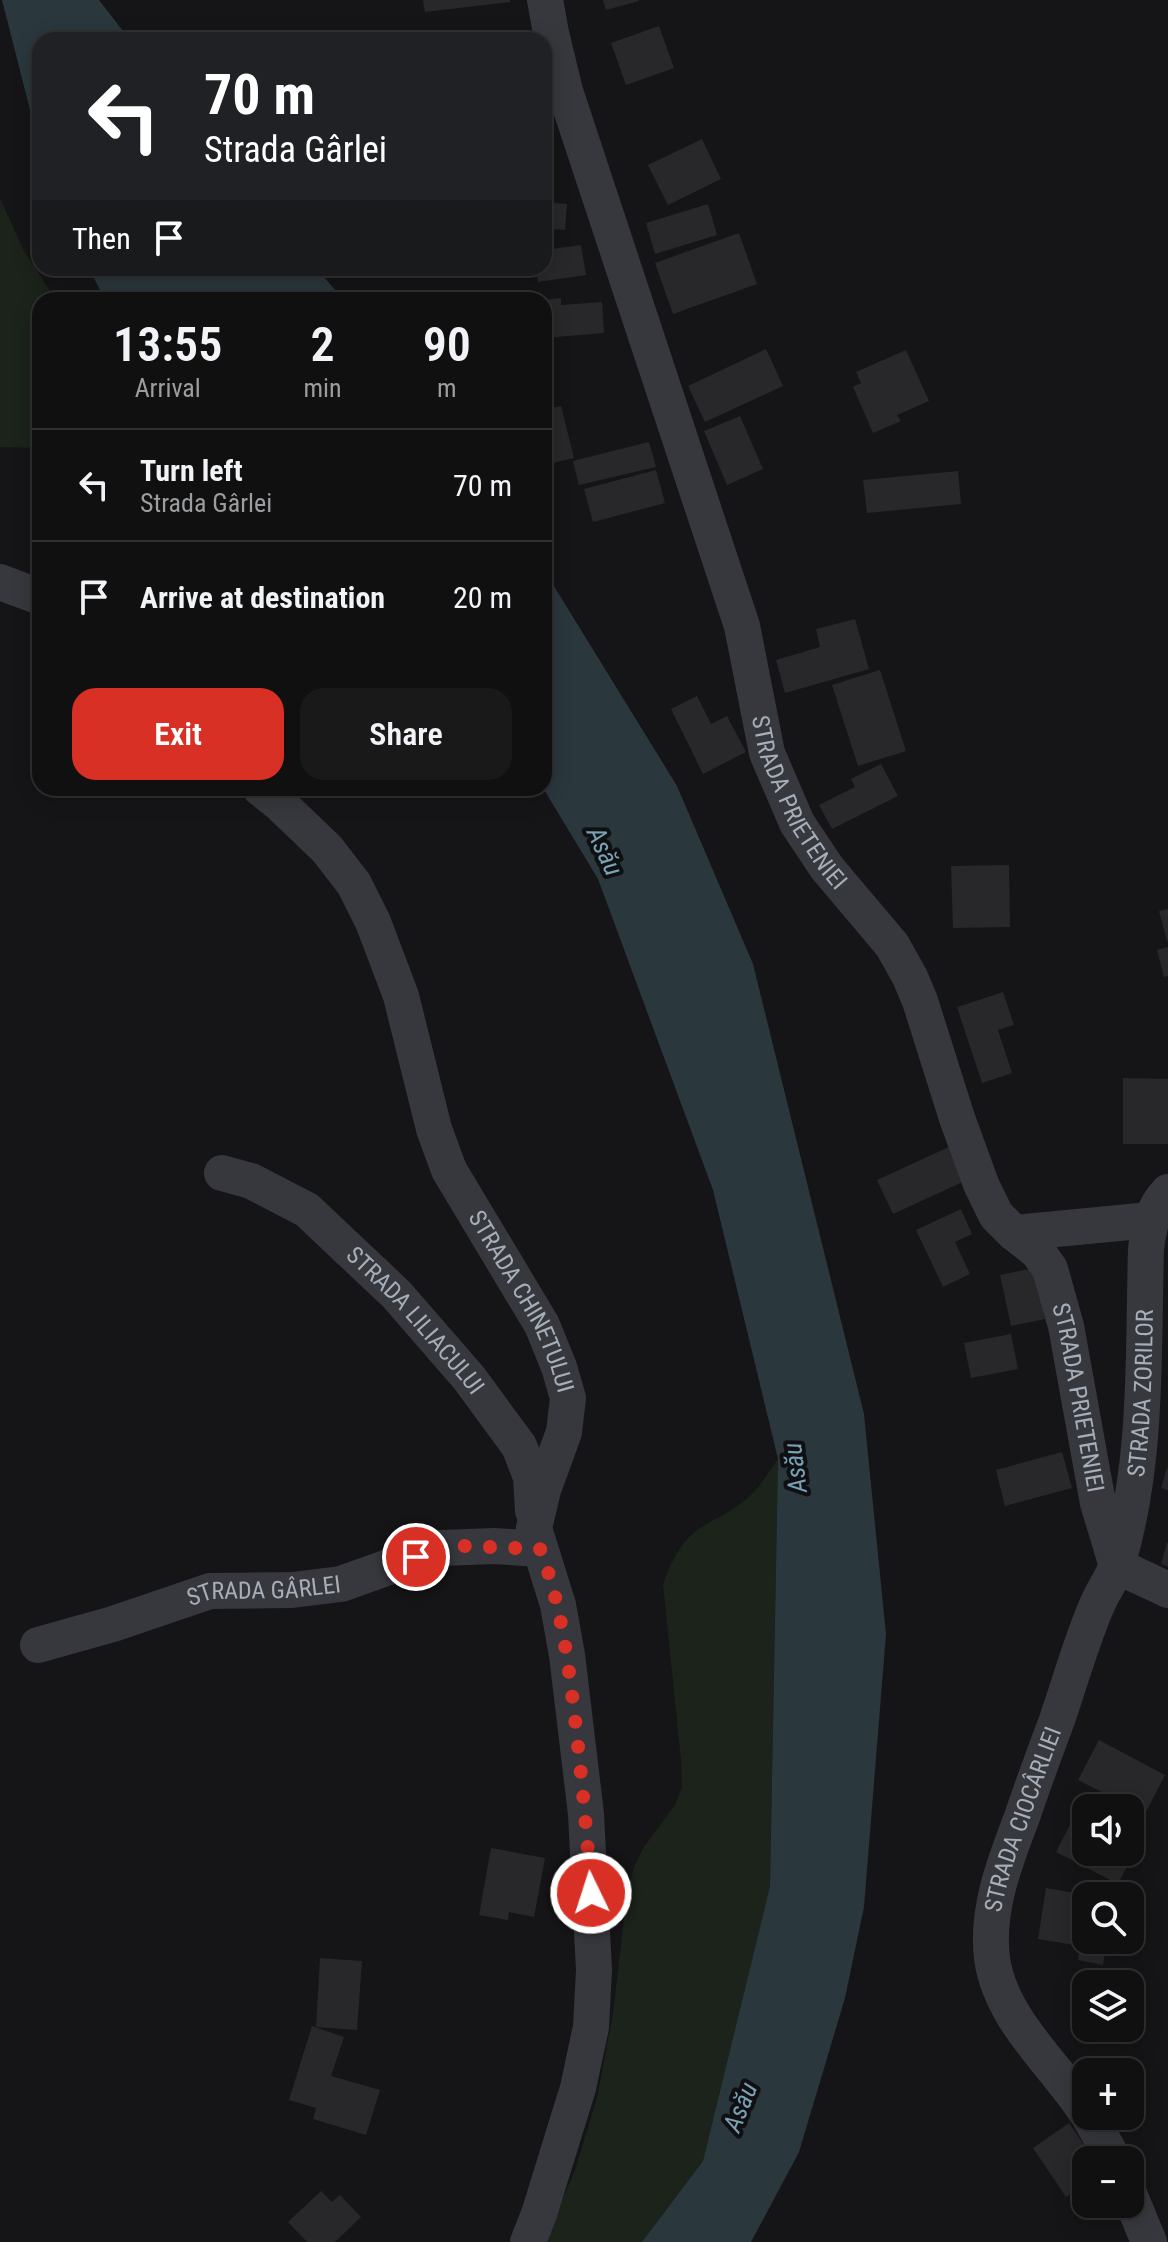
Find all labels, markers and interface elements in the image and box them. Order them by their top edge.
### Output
text: 70 m [204,62,315,128]
icon: left [72,64,176,168]
text: Strada Gârlei [204,129,387,171]
icon: arrive [147,216,191,260]
text: Then [72,221,131,256]
text: 13:55 [113,316,222,373]
text: 2 [310,316,335,373]
text: 90 [423,316,471,373]
text: Arrival [135,373,201,403]
text: min [303,373,342,403]
text: m [437,373,457,403]
text: Turn left [140,453,243,488]
icon: left [72,463,116,507]
text: 70 m [453,468,512,503]
text: Strada Gârlei [140,488,272,518]
icon: arrive [72,575,116,619]
text: Arrive at destination [140,580,385,615]
text: 20 m [453,580,512,615]
button: Exit [72,688,284,780]
button: Share [300,688,512,780]
street label: STRADA PRIETENIEI [746,713,853,895]
water label: Asău [580,821,629,880]
street label: STRADA CHINETULUI [463,1205,580,1396]
street label: STRADA LILIACULUI [341,1241,490,1400]
street label: STRADA PRIETENIEI [1046,1300,1110,1494]
street label: STRADA ZORILOR [1122,1309,1159,1479]
water label: Asău [777,1441,813,1496]
pin [382,1523,450,1591]
icon: arrive [394,1535,438,1579]
street label: STRADA GÂRLEI [183,1570,342,1612]
street label: STRADA CIOCÂRLIEI [979,1723,1067,1914]
map controls [1072,1794,1144,2218]
button: sound [1072,1794,1144,1866]
position arrow [549,1851,633,1935]
button: search [1072,1882,1144,1954]
button: layers [1072,1970,1144,2042]
button: + [1072,2058,1144,2130]
water label: Asău [716,2078,763,2137]
button: − [1072,2146,1144,2218]

